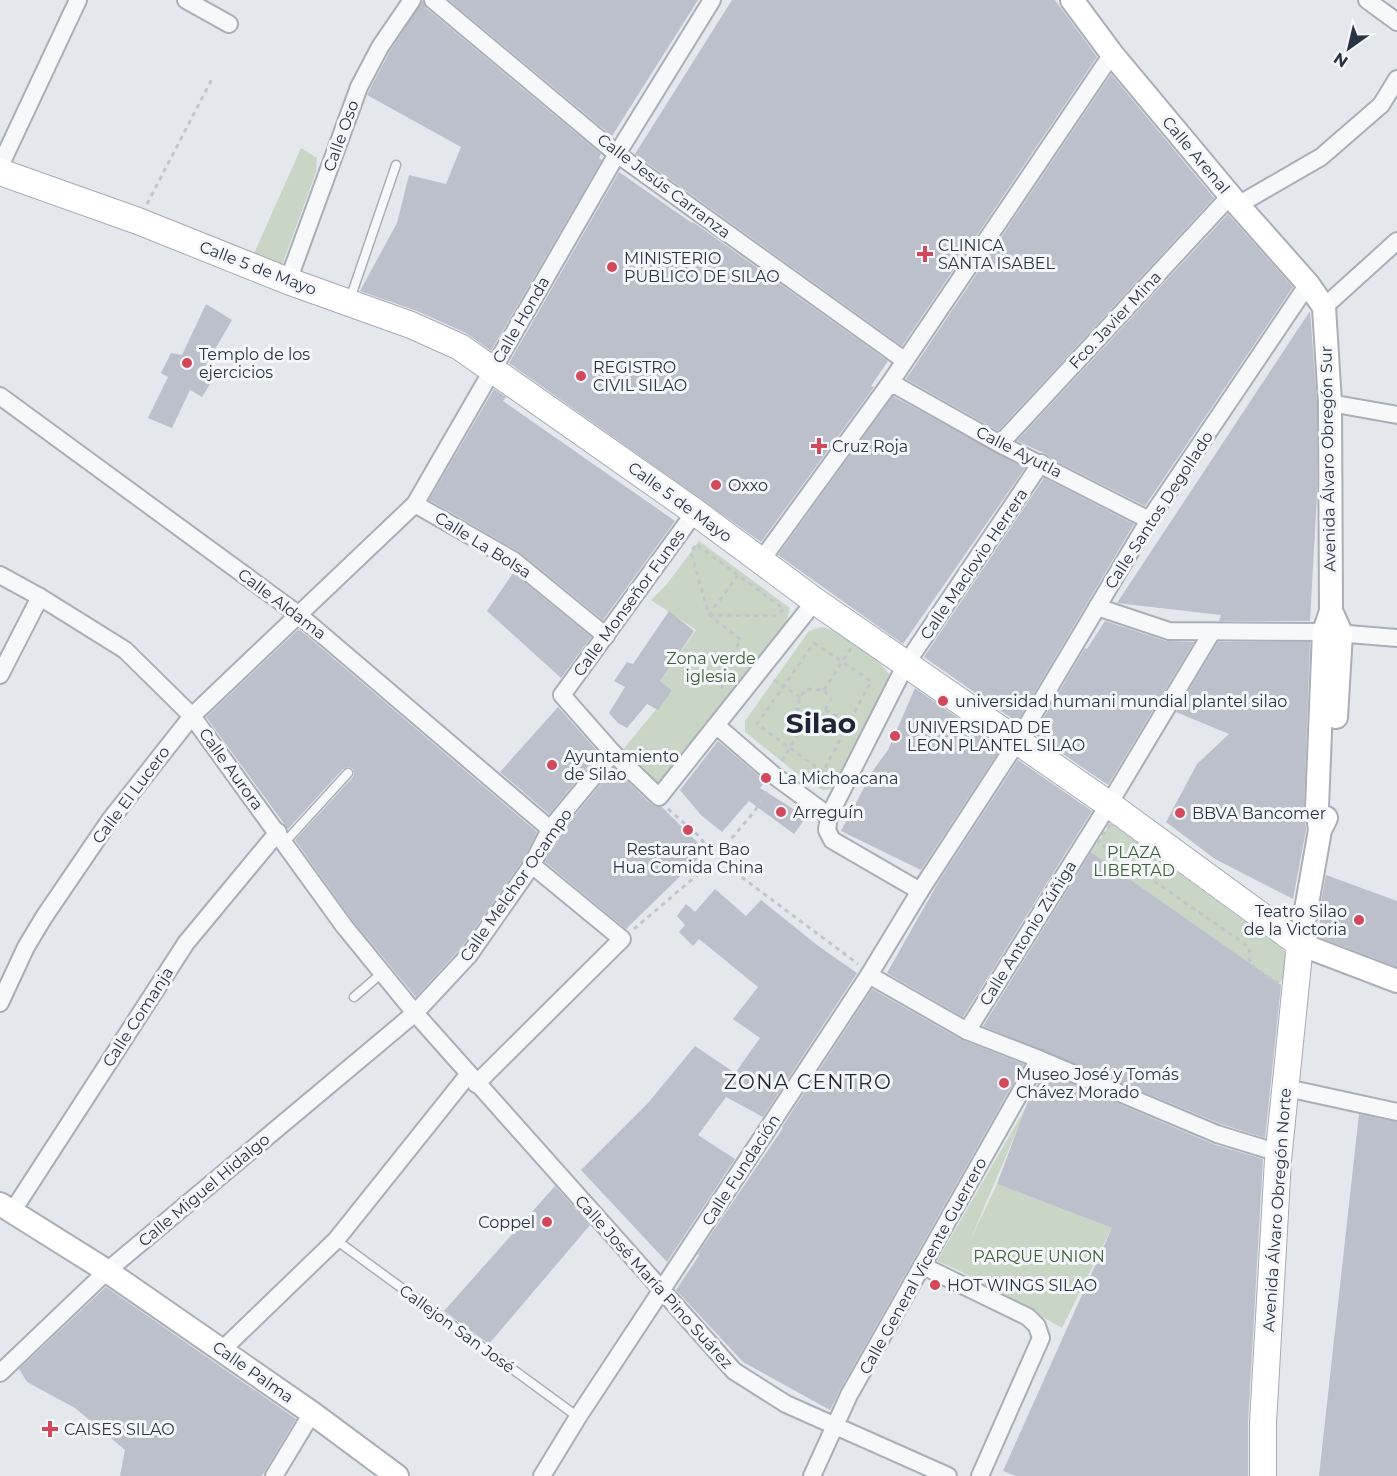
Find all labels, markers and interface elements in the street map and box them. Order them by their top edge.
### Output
north arrow [1319,18,1379,78]
text: N [1330,49,1352,72]
street label: Calle Oso [319,98,363,174]
street label: Calle Arenal [1158,112,1234,198]
street label: Calle Jesús Carranza [594,130,734,242]
place label: CLINICA SANTA ISABEL [938,236,1056,273]
street label: Calle 5 de Mayo [197,237,319,299]
marker: CLINICA SANTA ISABEL [916,245,934,263]
place label: MINISTERIO PUBLICO DE SILAO [624,249,780,286]
marker: MINISTERIO PUBLICO DE SILAO [605,260,619,274]
street label: Fco. Javier Mina [1065,267,1165,373]
street label: Calle Honda [488,273,554,367]
place label: Templo de los ejercicios [199,345,310,382]
street label: Avenida Álvaro Obregón Sur [1317,346,1339,572]
marker: Templo de los ejercicios [180,356,194,370]
place label: REGISTRO CIVIL SILAO [593,358,687,395]
marker: REGISTRO CIVIL SILAO [574,369,588,383]
street label: Calle Ayutla [973,422,1065,482]
street label: Calle Santos Degollado [1101,428,1217,592]
marker: Cruz Roja [810,437,828,455]
place label: Cruz Roja [832,437,908,456]
street label: Calle 5 de Mayo [624,458,736,546]
place label: Oxxo [728,476,768,495]
marker: Oxxo [709,478,723,492]
street label: Calle Maclovio Herrera [916,485,1032,643]
street label: Calle La Bolsa [431,508,535,582]
street label: Calle Monseñor Funes [569,526,689,680]
street label: Calle Aldama [234,565,330,643]
park label: Zona verde iglesia [666,649,756,686]
place label: universidad humani mundial plantel silao [955,692,1287,711]
marker: universidad humani mundial plantel silao [936,694,950,708]
district label: Silao [786,706,856,740]
place label: UNIVERSIDAD DE LEON PLANTEL SILAO [907,718,1085,755]
street label: Calle Aurora [195,724,267,814]
marker: UNIVERSIDAD DE LEON PLANTEL SILAO [888,729,902,743]
street label: Calle El Lucero [88,743,174,847]
place label: Ayuntamiento de Silao [564,747,679,784]
marker: Ayuntamiento de Silao [545,758,559,772]
place label: La Michoacana [778,769,898,788]
marker: La Michoacana [759,771,773,785]
place label: Arreguín [793,803,863,822]
place label: BBVA Bancomer [1192,804,1326,823]
street label: Calle Melchor Ocampo [456,805,576,965]
marker: Arreguín [774,805,788,819]
marker: BBVA Bancomer [1173,806,1187,820]
marker: Restaurant Bao Hua Comida China [681,823,695,837]
place label: Restaurant Bao Hua Comida China [613,840,763,877]
park label: PLAZA LIBERTAD [1093,843,1175,880]
street label: Calle Antonio Zúñiga [976,857,1080,1009]
place label: Teatro Silao de la Victoria [1244,902,1347,939]
marker: Teatro Silao de la Victoria [1352,913,1366,927]
street label: Calle Comanja [99,964,177,1070]
place label: Museo José y Tomás Chávez Morado [1016,1065,1179,1102]
district label: ZONA CENTRO [724,1070,892,1094]
marker: Museo José y Tomás Chávez Morado [997,1076,1011,1090]
street label: Avenida Álvaro Obregón Norte [1259,1087,1295,1333]
street label: Calle Fundación [698,1111,784,1229]
street label: Calle Miguel Hidalgo [135,1130,273,1250]
street label: Calle General Vicente Guerrero [855,1154,991,1378]
street label: Calle José María Pino Suárez [571,1191,737,1373]
place label: Coppel [478,1213,535,1232]
marker: Coppel [540,1215,554,1229]
park label: PARQUE UNION [973,1247,1105,1266]
place label: HOT WINGS SILAO [947,1276,1097,1295]
marker: HOT WINGS SILAO [928,1278,942,1292]
street label: Callejon San José [396,1281,518,1377]
street label: Calle Palma [209,1337,297,1407]
marker: CAISES SILAO [41,1420,59,1438]
place label: CAISES SILAO [64,1420,175,1439]

